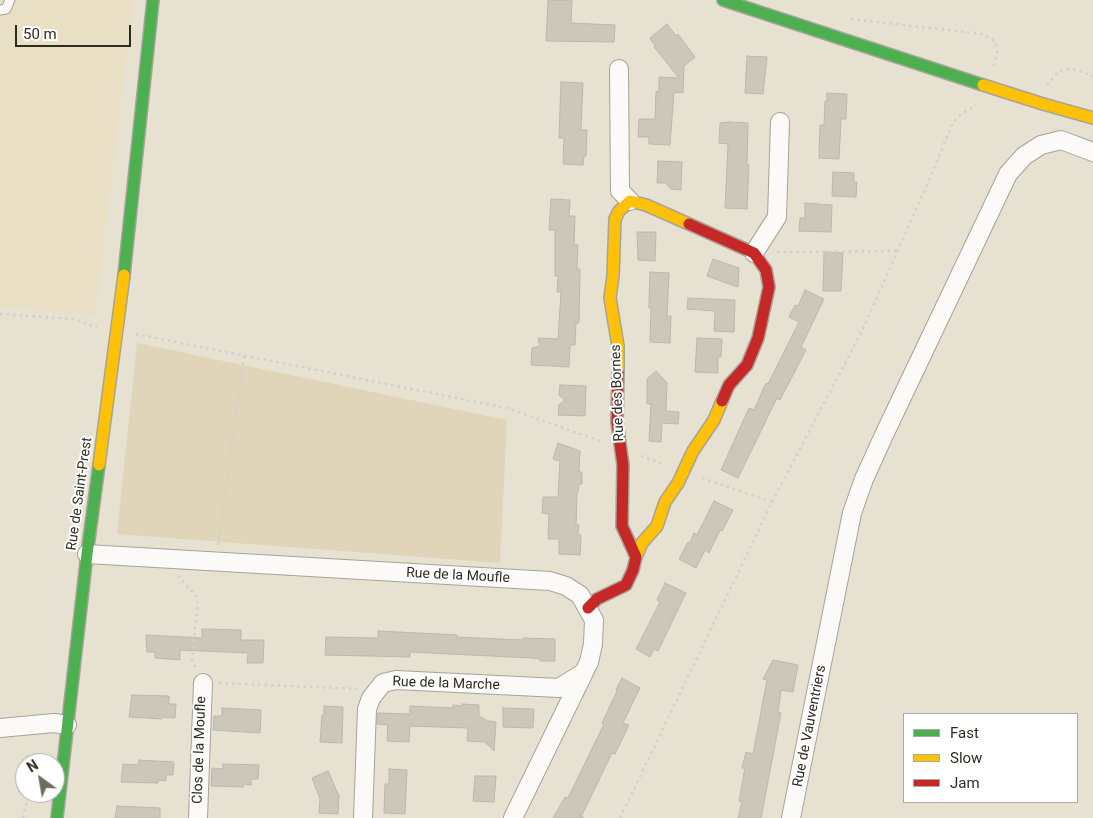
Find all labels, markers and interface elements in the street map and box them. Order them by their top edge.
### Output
scale bar [18,15,134,47]
text: 50 m [23,25,57,43]
street label: Rue des Bornes [608,344,628,442]
street label: Rue de Saint-Prest [64,436,96,552]
street label: Rue de la Moufle [406,565,510,587]
street label: Rue de Vauventriers [790,664,830,788]
street label: Rue de la Marche [392,674,500,694]
street label: Clos de la Moufle [190,696,210,804]
legend [903,713,1078,803]
text: Fast [950,724,979,742]
text: Slow [950,749,982,767]
north arrow [15,753,65,803]
text: N [24,757,41,776]
text: Jam [950,774,980,792]

